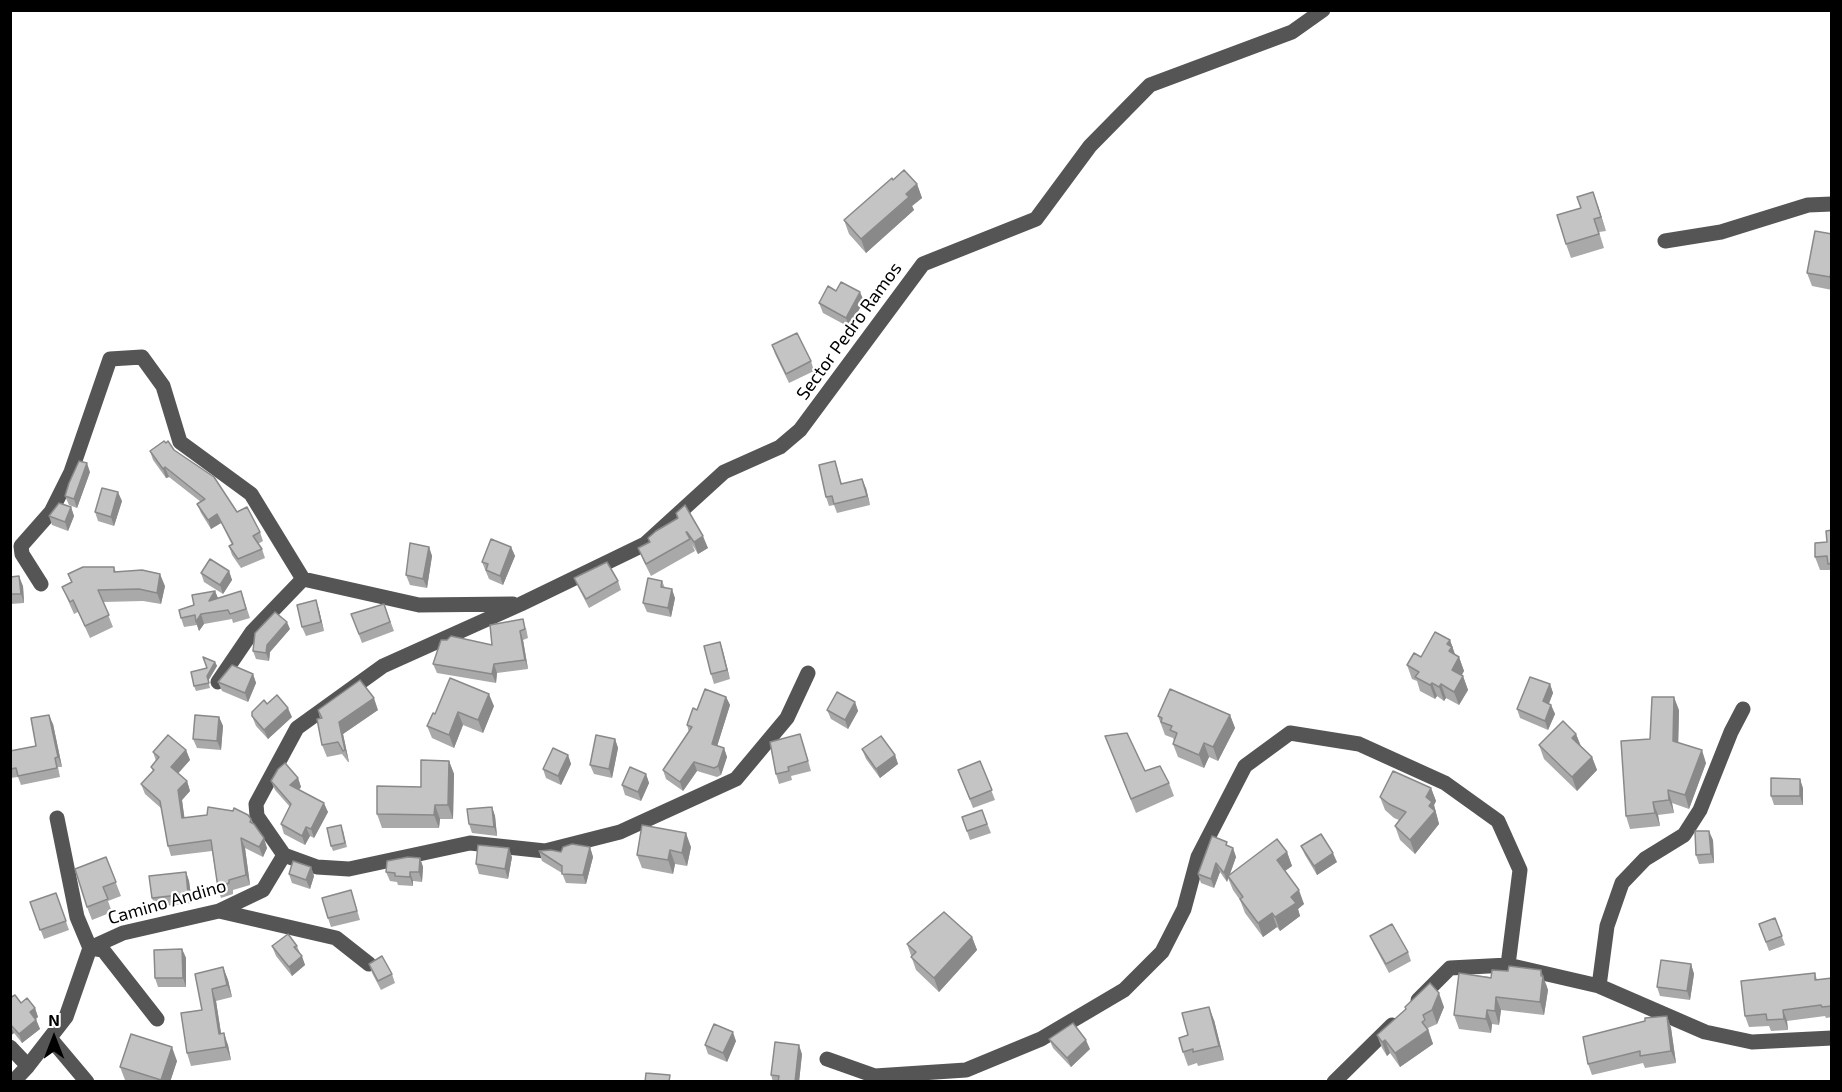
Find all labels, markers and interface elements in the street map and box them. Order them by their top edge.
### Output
street label: Sector Pedro Ramos [792,258,906,404]
street label: Camino Andino [105,875,229,929]
north arrow [24,1008,84,1068]
text: N [48,1010,60,1029]

